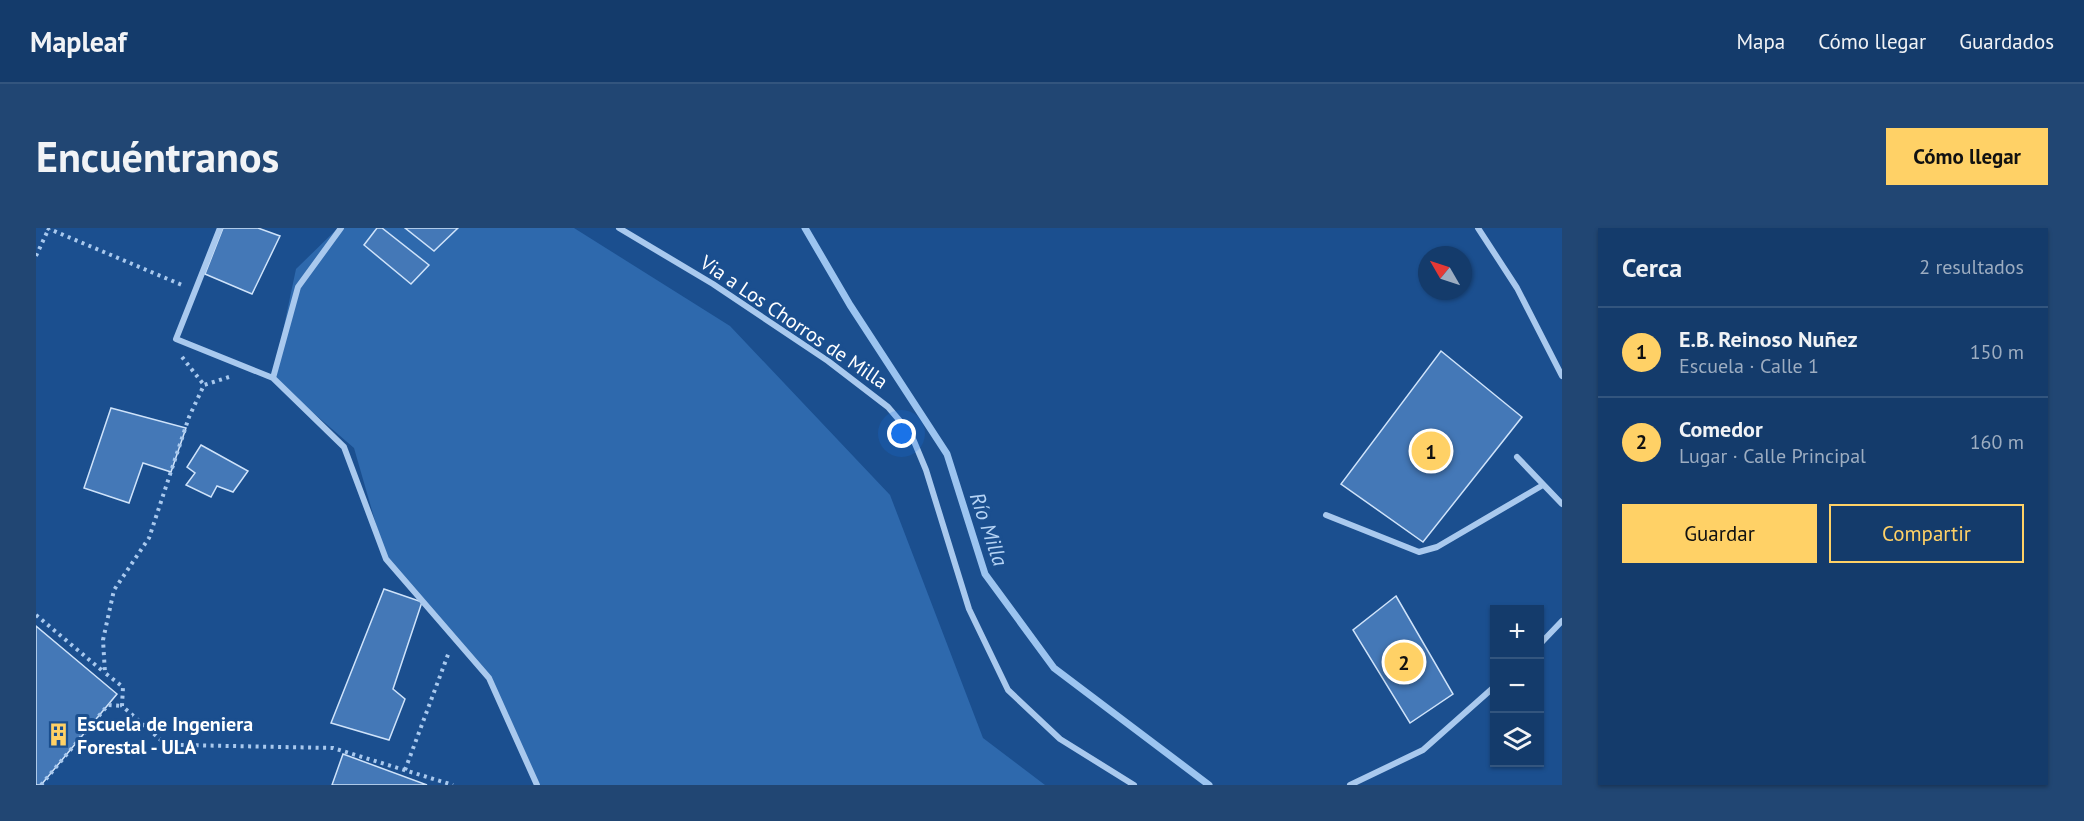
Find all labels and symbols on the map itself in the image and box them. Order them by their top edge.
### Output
north arrow [1418,246,1472,300]
street label: Via a Los Chorros de Milla [694,249,893,395]
your location [887,419,916,448]
pin: 1 [1412,428,1450,474]
water label: Río Milla [964,489,1014,570]
pin: 2 [1384,640,1424,684]
place label: Escuela de Ingeniera Forestal - ULA [77,711,253,760]
building icon: Escuela de Ingeniera Forestal - ULA [46,722,72,748]

